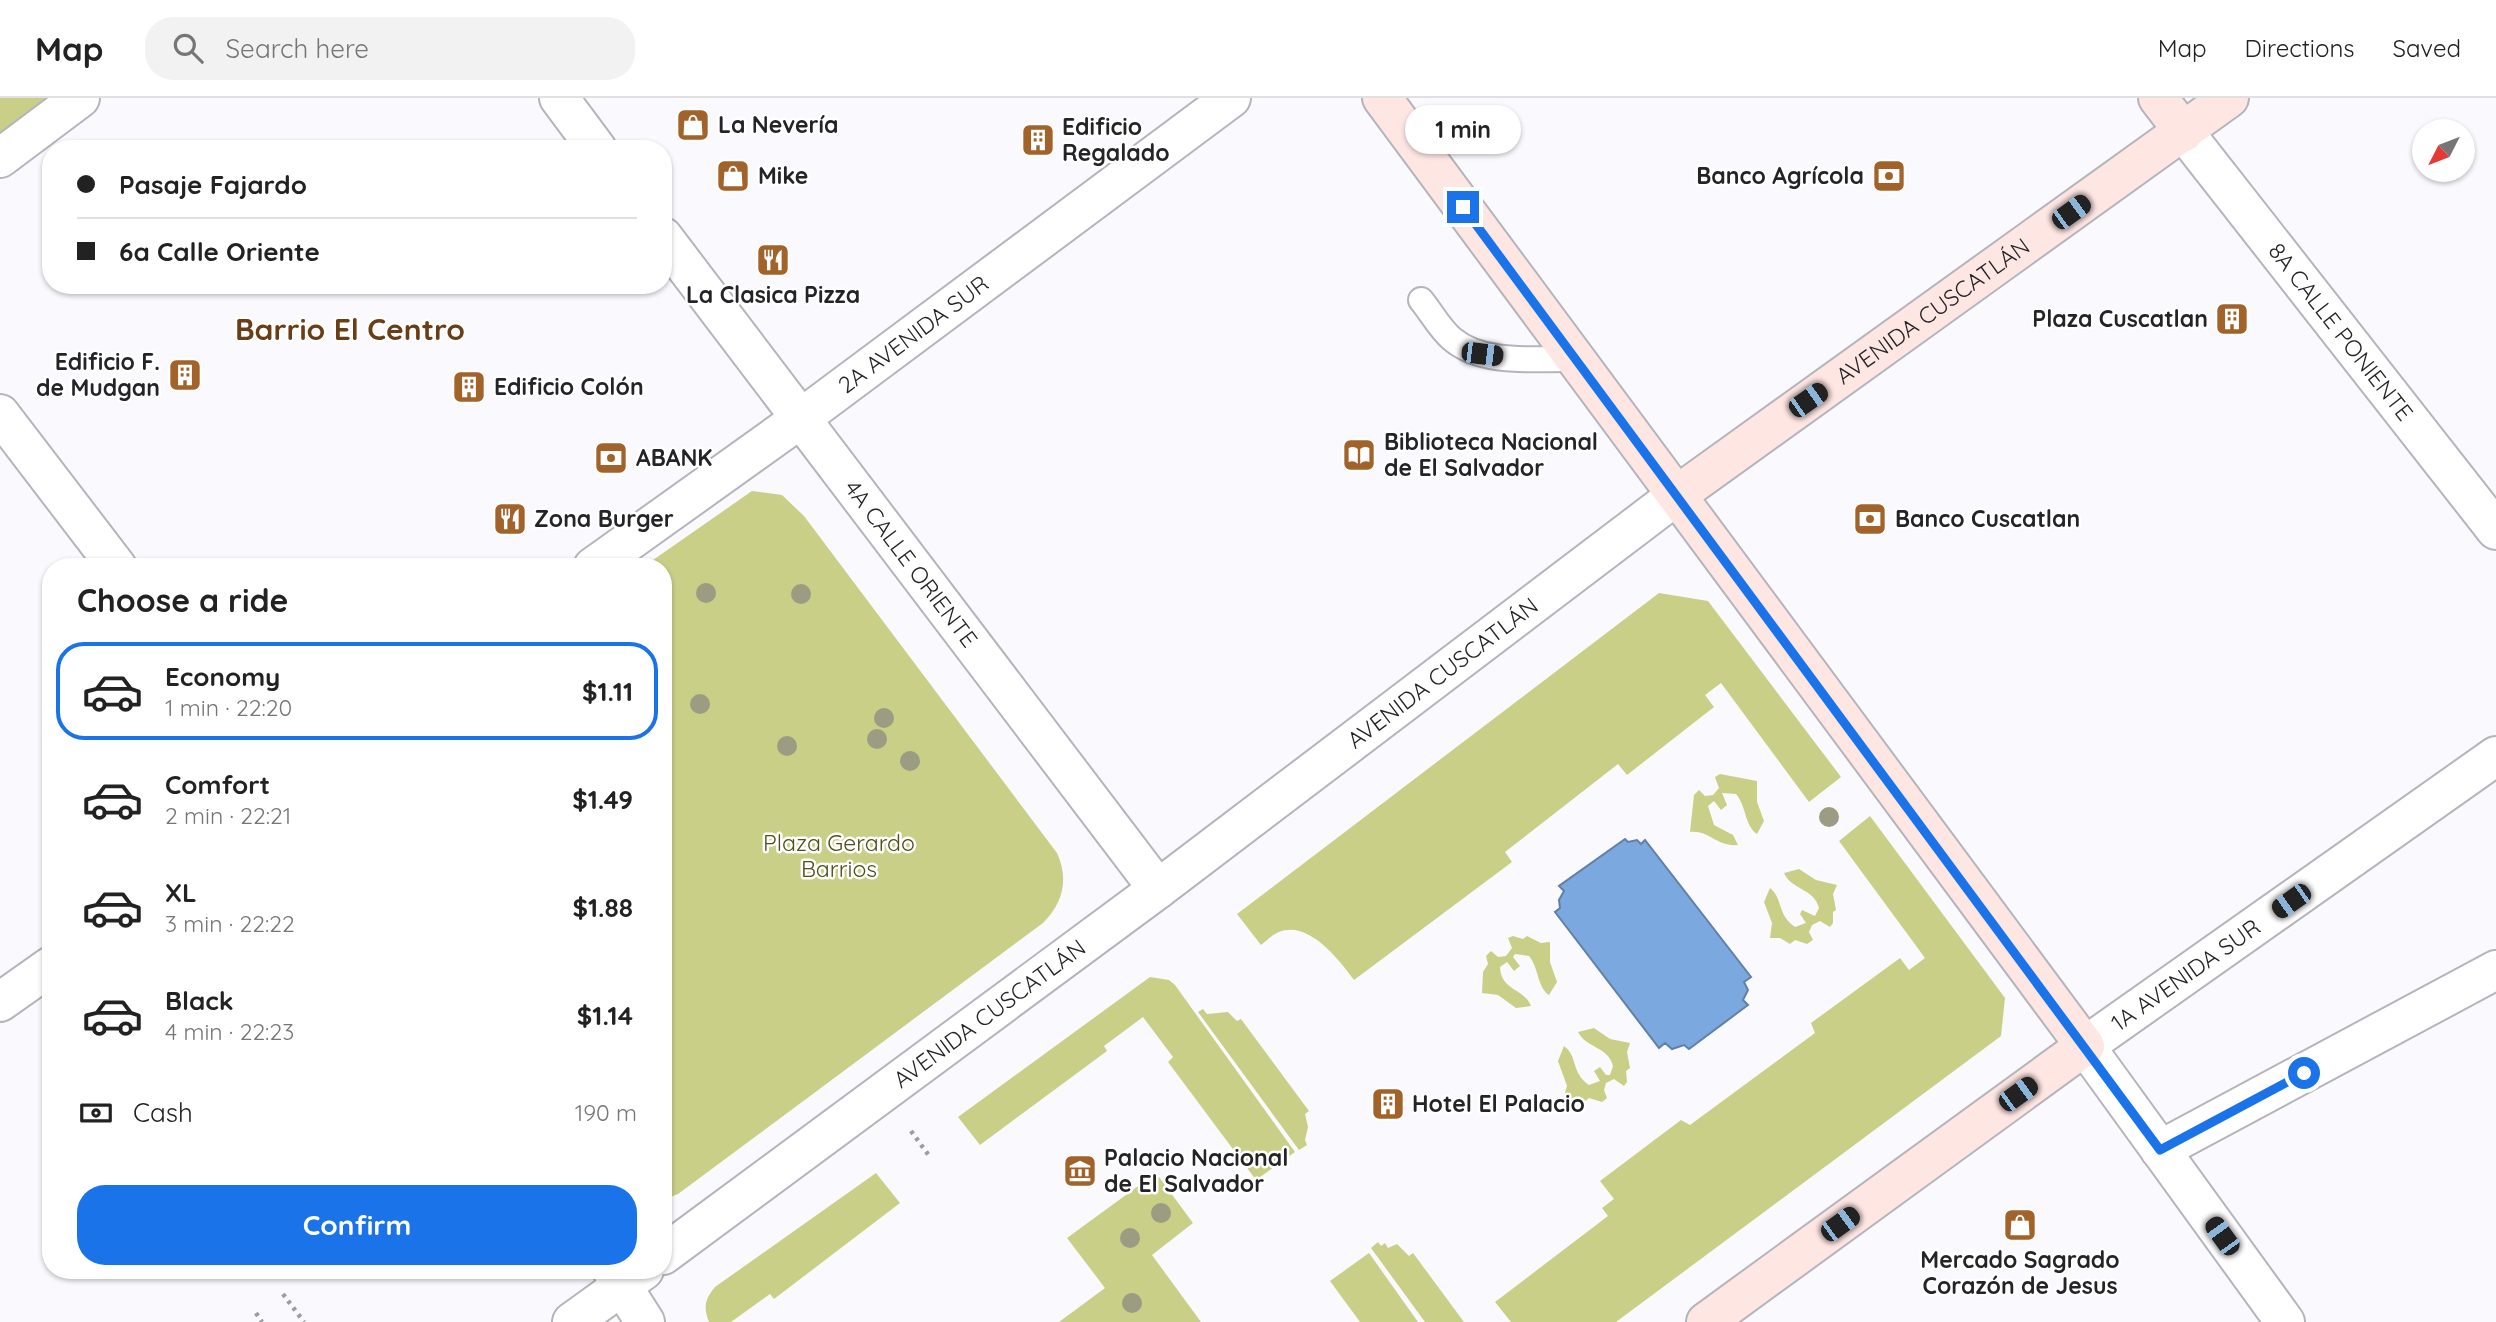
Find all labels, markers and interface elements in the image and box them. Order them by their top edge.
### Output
search box [145,17,635,80]
text: Map [35,28,103,69]
icon: search [169,29,207,67]
text: Search here [225,32,369,65]
text: Map [2158,33,2207,63]
text: Directions [2245,33,2355,63]
text: Saved [2393,33,2461,63]
callout: 1 min [1405,105,1521,154]
shop icon: La Nevería [674,106,712,144]
place label: La Nevería [718,110,838,139]
place label: Edificio Regalado [1062,112,1170,167]
text: 1 min [1435,115,1491,144]
north arrow [2412,119,2474,182]
map controls [2412,119,2475,182]
building icon: Edificio Regalado [1019,121,1057,159]
shop icon: Mike [714,157,752,195]
bank icon: Banco Agrícola [1870,157,1908,195]
place label: Mike [758,161,808,190]
place label: Banco Agrícola [1696,161,1864,190]
text: Pasaje Fajardo [119,168,307,201]
route end [1447,191,1479,223]
car [2048,191,2095,233]
street label: AVENIDA CUSCATLÁN [1830,231,2035,390]
text: 6a Calle Oriente [119,235,320,268]
street label: 8A CALLE PONIENTE [2262,237,2420,426]
restaurant icon: La Clasica Pizza [754,241,792,279]
street label: 2A AVENIDA SUR [832,269,994,399]
place label: La Clasica Pizza [686,280,860,309]
building icon: Plaza Cuscatlan [2213,300,2251,338]
place label: Plaza Cuscatlan [2032,304,2208,333]
district label: Barrio El Centro [235,310,465,348]
car [1460,341,1505,367]
place label: Edificio F. de Mudgan [36,347,160,402]
building icon: Edificio F. de Mudgan [166,356,204,394]
building icon: Edificio Colón [450,368,488,406]
place label: Edificio Colón [494,372,644,401]
car [1785,379,1832,421]
place label: Biblioteca Nacional de El Salvador [1384,427,1598,482]
library icon: Biblioteca Nacional de El Salvador [1340,436,1378,474]
bank icon: ABANK [592,439,630,477]
place label: ABANK [636,443,712,472]
street label: 4A CALLE ORIENTE [838,474,984,653]
restaurant icon: Zona Burger [491,500,529,538]
bank icon: Banco Cuscatlan [1851,500,1889,538]
place label: Zona Burger [534,504,674,533]
place label: Banco Cuscatlan [1895,504,2080,533]
text: Choose a ride [77,580,289,620]
street label: AVENIDA CUSCATLÁN [1341,591,1543,754]
icon: car [81,660,144,723]
text: Economy [165,660,280,693]
text: $1.11 [582,675,633,708]
text: 1 min · 22:20 [165,693,292,722]
icon: car [81,768,144,831]
text: Comfort [165,768,270,801]
text: $1.49 [572,783,633,816]
text: 2 min · 22:21 [165,801,291,830]
park label: Plaza Gerardo Barrios [763,828,915,883]
icon: car [81,876,144,939]
text: XL [165,876,197,909]
car [2268,880,2315,922]
text: $1.88 [572,891,633,924]
text: 3 min · 22:22 [165,909,295,938]
street label: 1A AVENIDA SUR [2105,912,2265,1037]
street label: AVENIDA CUSCATLÁN [887,933,1091,1094]
icon: car [81,984,144,1047]
text: Black [165,984,234,1017]
text: $1.14 [577,999,633,1032]
text: 4 min · 22:23 [165,1017,294,1046]
route start [2288,1057,2320,1089]
car [1995,1073,2042,1115]
building icon: Hotel El Palacio [1369,1085,1407,1123]
place label: Hotel El Palacio [1412,1089,1585,1118]
icon: cash [77,1094,115,1132]
text: Cash [133,1096,193,1129]
text: 190 m [575,1098,637,1127]
place label: Palacio Nacional de El Salvador [1104,1143,1288,1198]
museum icon: Palacio Nacional de El Salvador [1061,1152,1099,1190]
button: Confirm [77,1185,637,1265]
car [1817,1203,1864,1245]
shop icon: Mercado Sagrado Corazón de Jesus [2001,1206,2039,1244]
car [2202,1213,2243,1259]
place label: Mercado Sagrado Corazón de Jesus [1920,1245,2120,1300]

